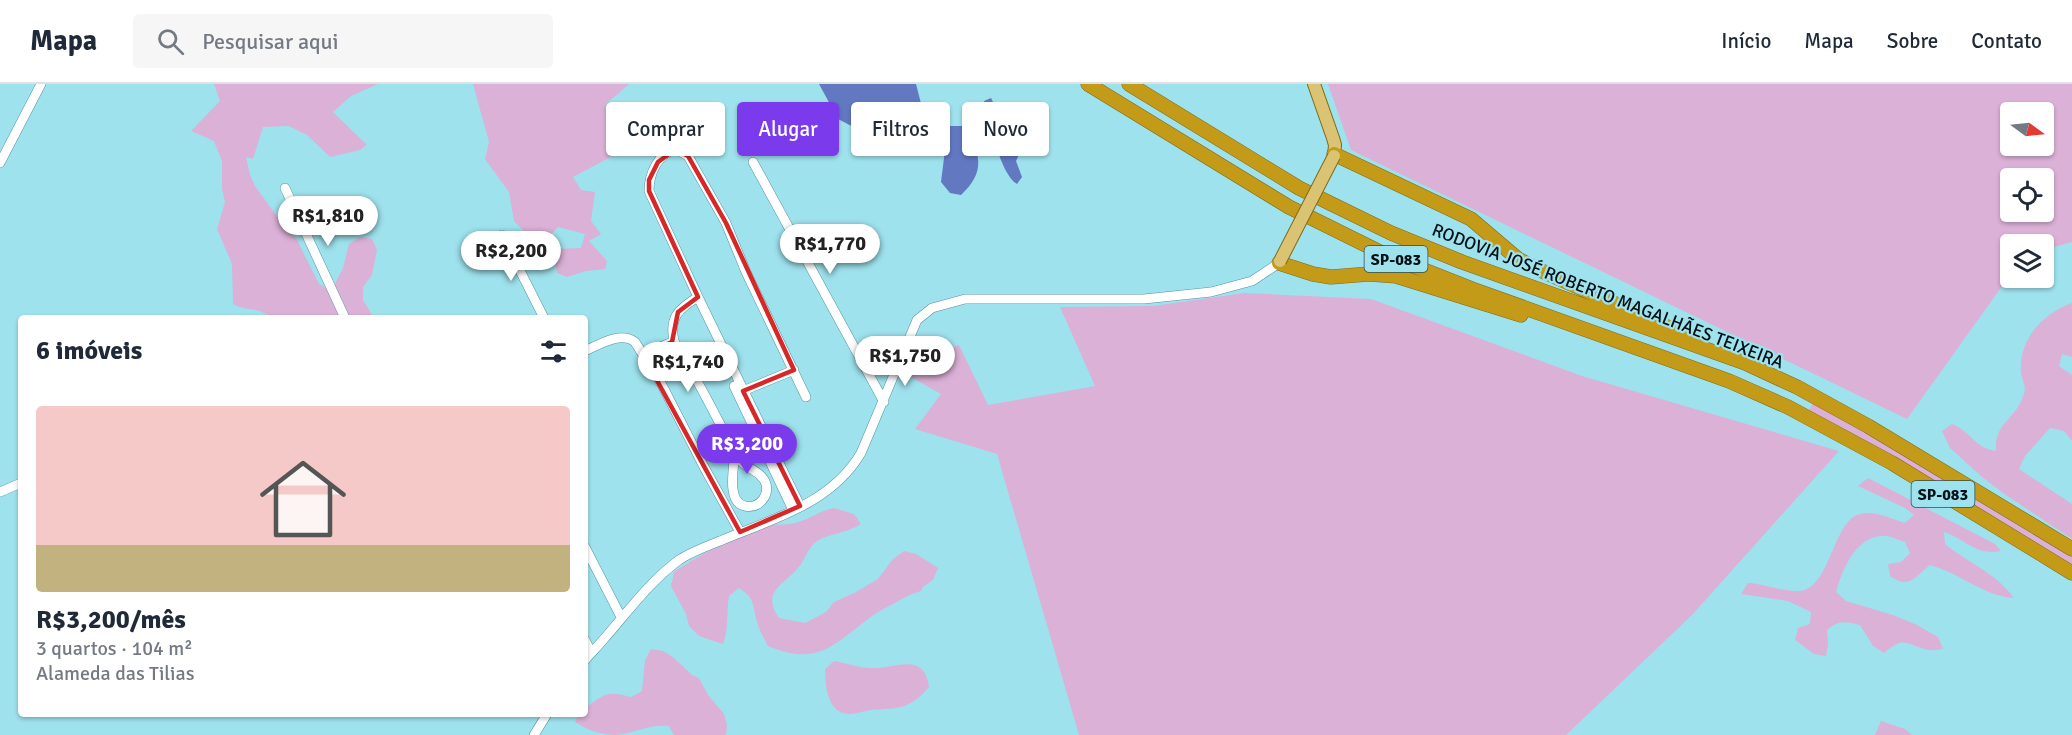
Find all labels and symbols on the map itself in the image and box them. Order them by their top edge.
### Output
north arrow [2000,102,2054,156]
pin: R$1,810 [273,196,383,247]
street label: RODOVIA JOSÉ ROBERTO MAGALHÃES TEIXEIRA [1429,219,1787,373]
pin: R$1,770 [775,224,885,275]
pin: R$2,200 [456,231,566,282]
road number: SP-083 [1364,246,1428,272]
pin: R$1,750 [850,336,960,387]
pin: R$1,740 [633,342,743,393]
pin: R$3,200 [692,424,802,475]
road number: SP-083 [1912,481,1974,507]

